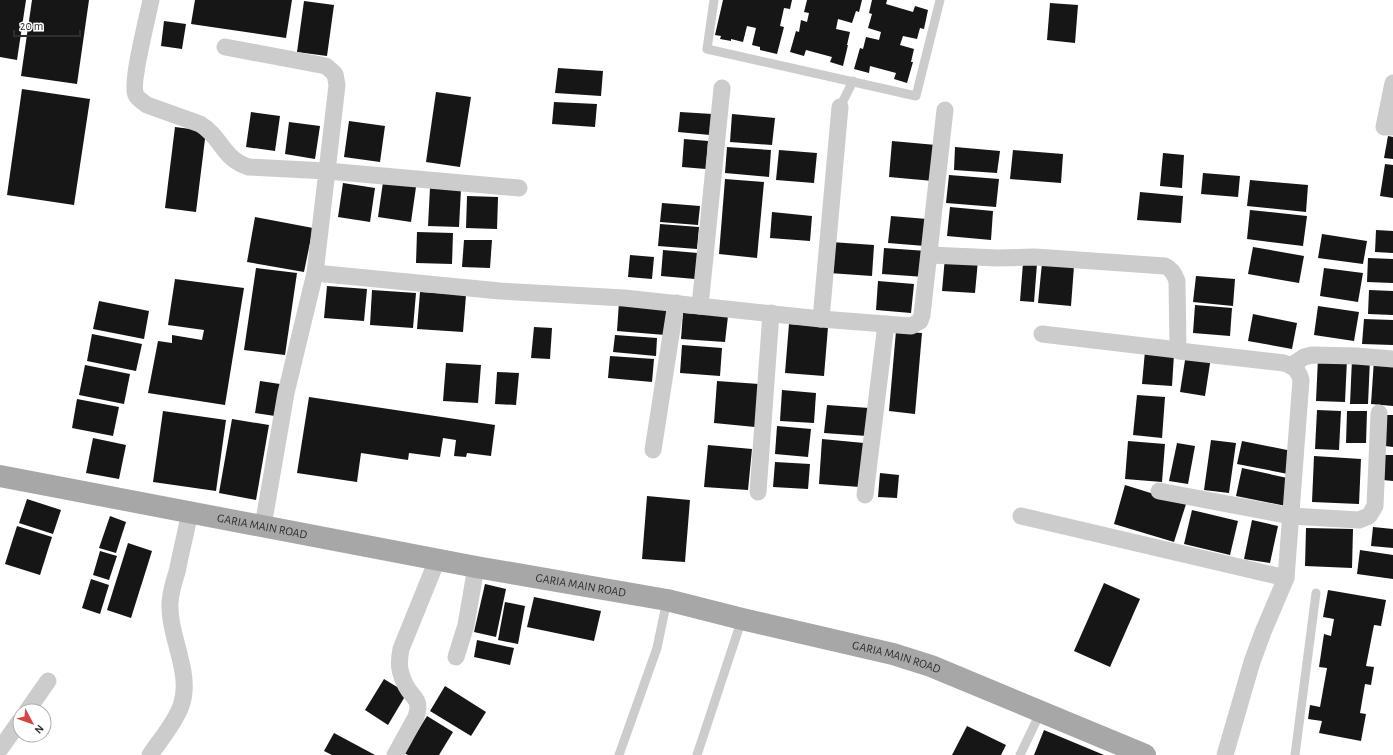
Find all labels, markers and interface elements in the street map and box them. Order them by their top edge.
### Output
scale bar [14,12,80,38]
text: 20 m [20,20,43,32]
street label: GARIA MAIN ROAD [216,512,309,541]
street label: GARIA MAIN ROAD [535,571,627,599]
street label: GARIA MAIN ROAD [851,639,943,675]
north arrow [12,703,52,743]
text: N [33,723,46,736]

